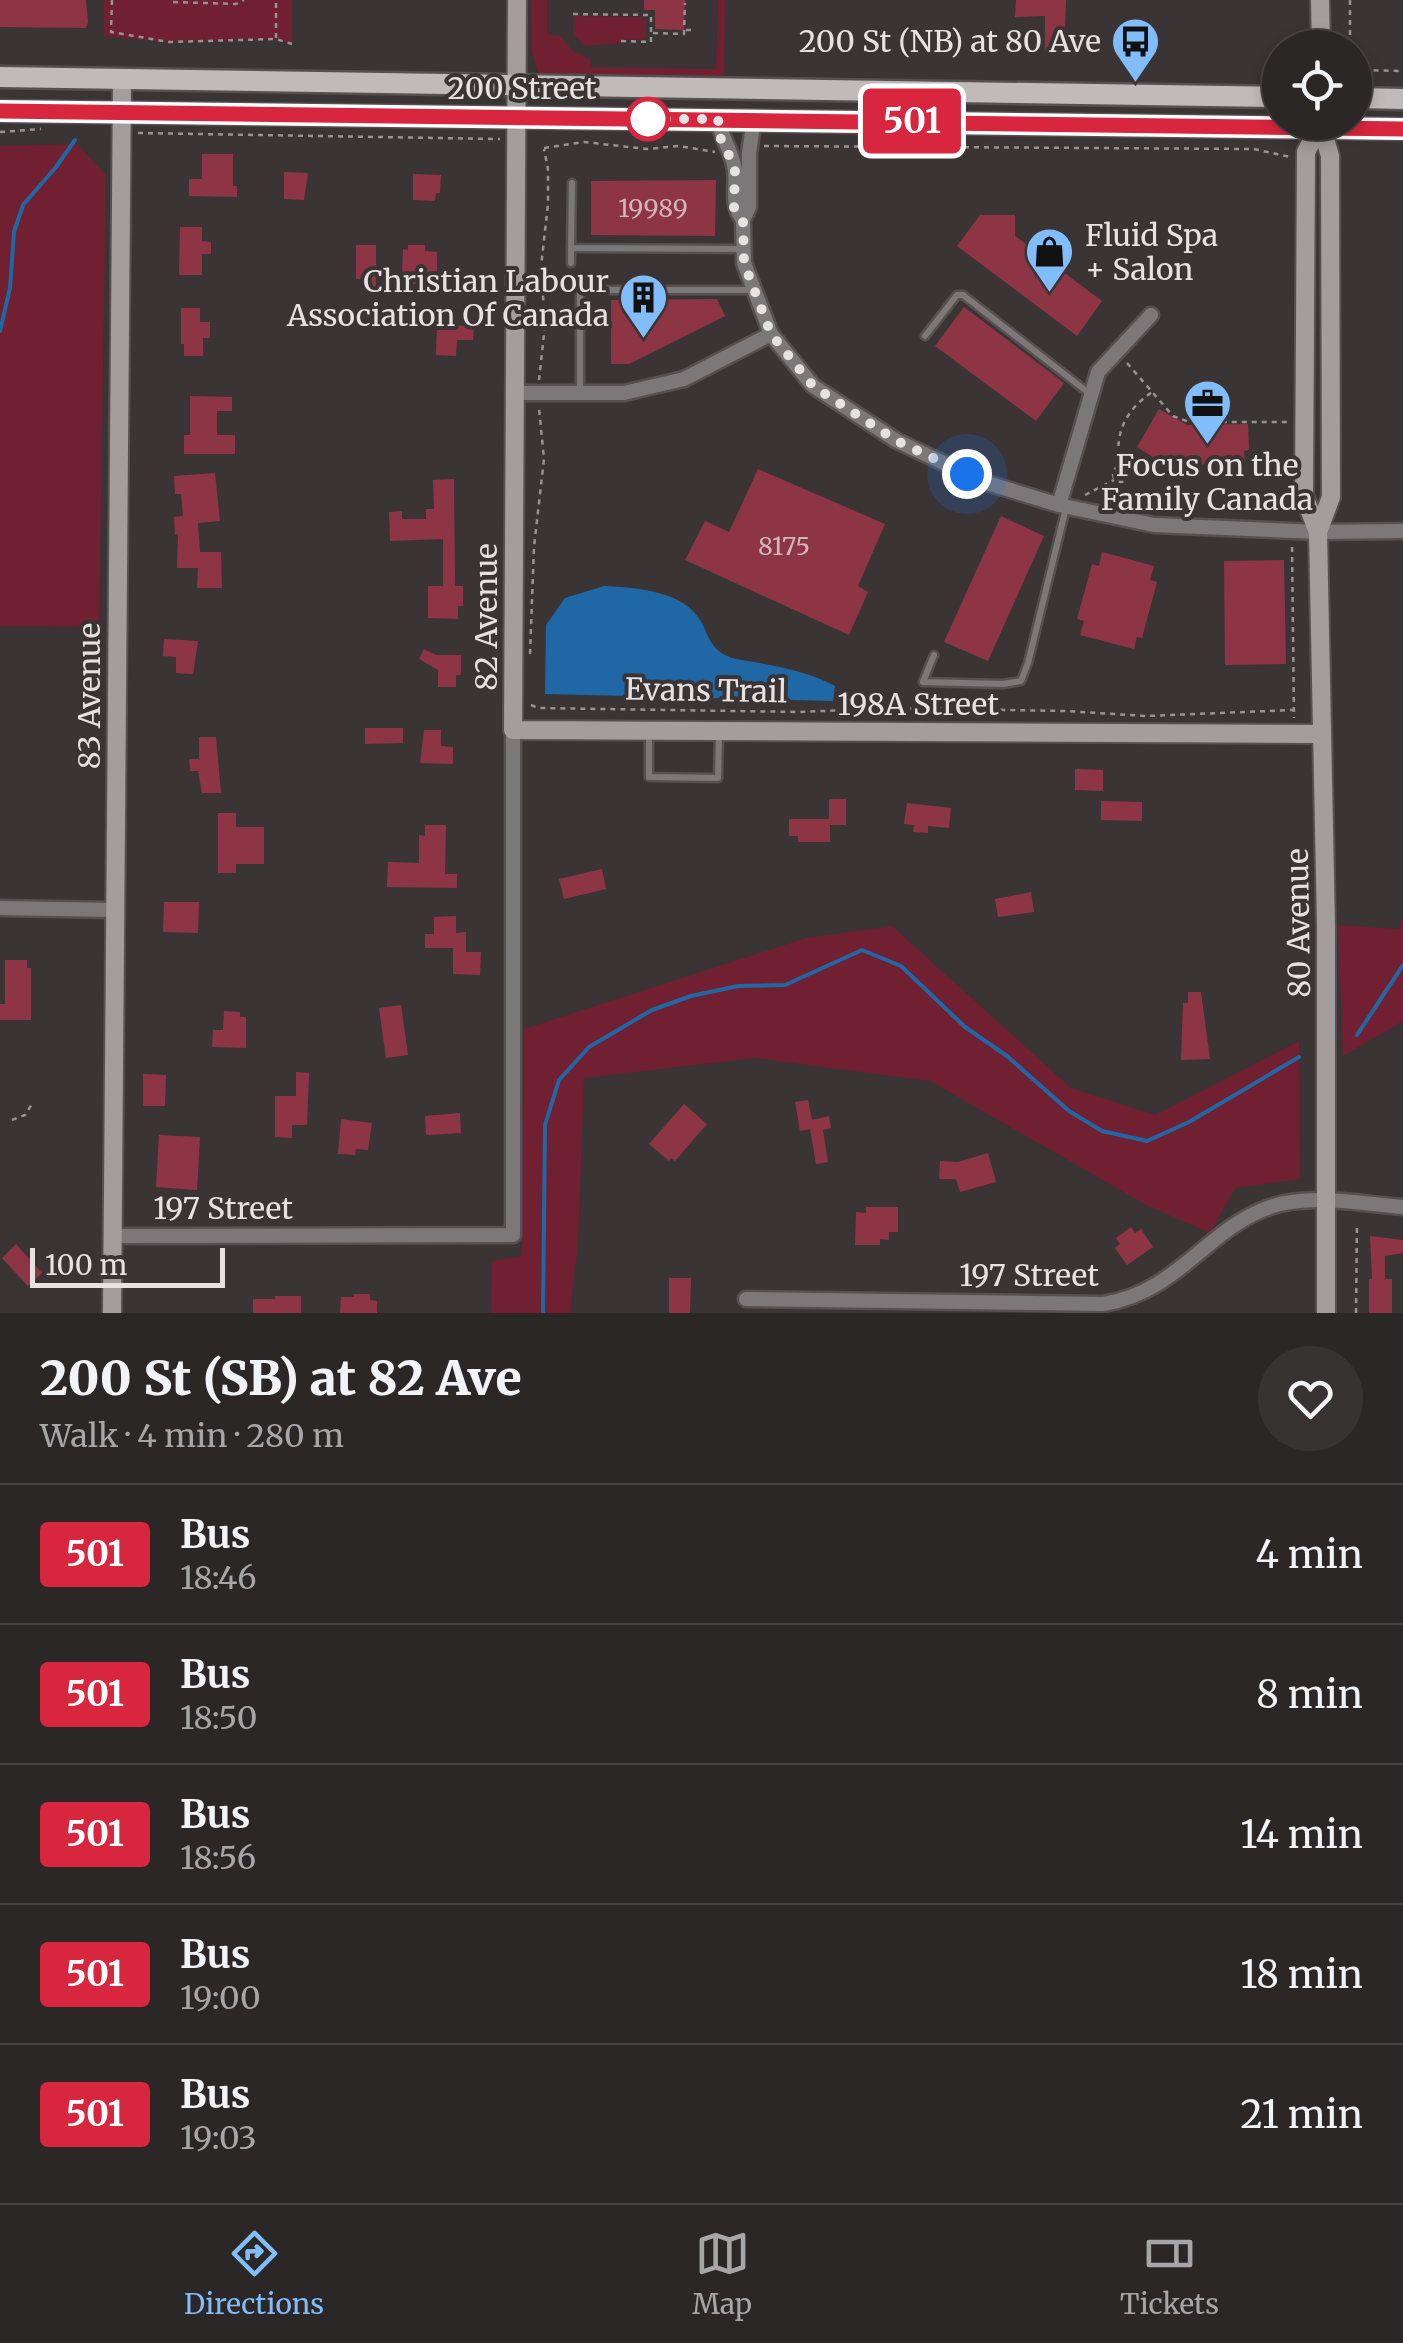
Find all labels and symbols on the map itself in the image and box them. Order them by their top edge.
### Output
bus stop icon: 200 St (NB) at 80 Ave [1110,15,1162,83]
place label: 200 St (NB) at 80 Ave [799,22,1101,60]
street label: 200 Street [447,69,597,107]
line badge: 501 [854,88,970,154]
unlabelled marker [627,98,669,140]
house number: 19989 [618,192,688,224]
place label: Fluid Spa + Salon [1085,216,1218,288]
shop icon: Fluid Spa + Salon [1024,226,1076,294]
place label: Christian Labour Association Of Canada [286,262,609,334]
building icon: Christian Labour Association Of Canada [618,272,670,340]
office icon: Focus on the Family Canada [1181,378,1233,446]
place label: Focus on the Family Canada [1101,446,1313,518]
your location [942,449,992,499]
house number: 8175 [758,530,810,562]
street label: 82 Avenue [467,543,505,691]
street label: 83 Avenue [70,623,108,769]
street label: Evans Trail [625,670,787,710]
street label: 198A Street [837,685,999,723]
street label: 80 Avenue [1278,848,1318,998]
street label: 197 Street [153,1189,293,1227]
scale bar [30,1243,225,1288]
street label: 197 Street [959,1256,1099,1294]

